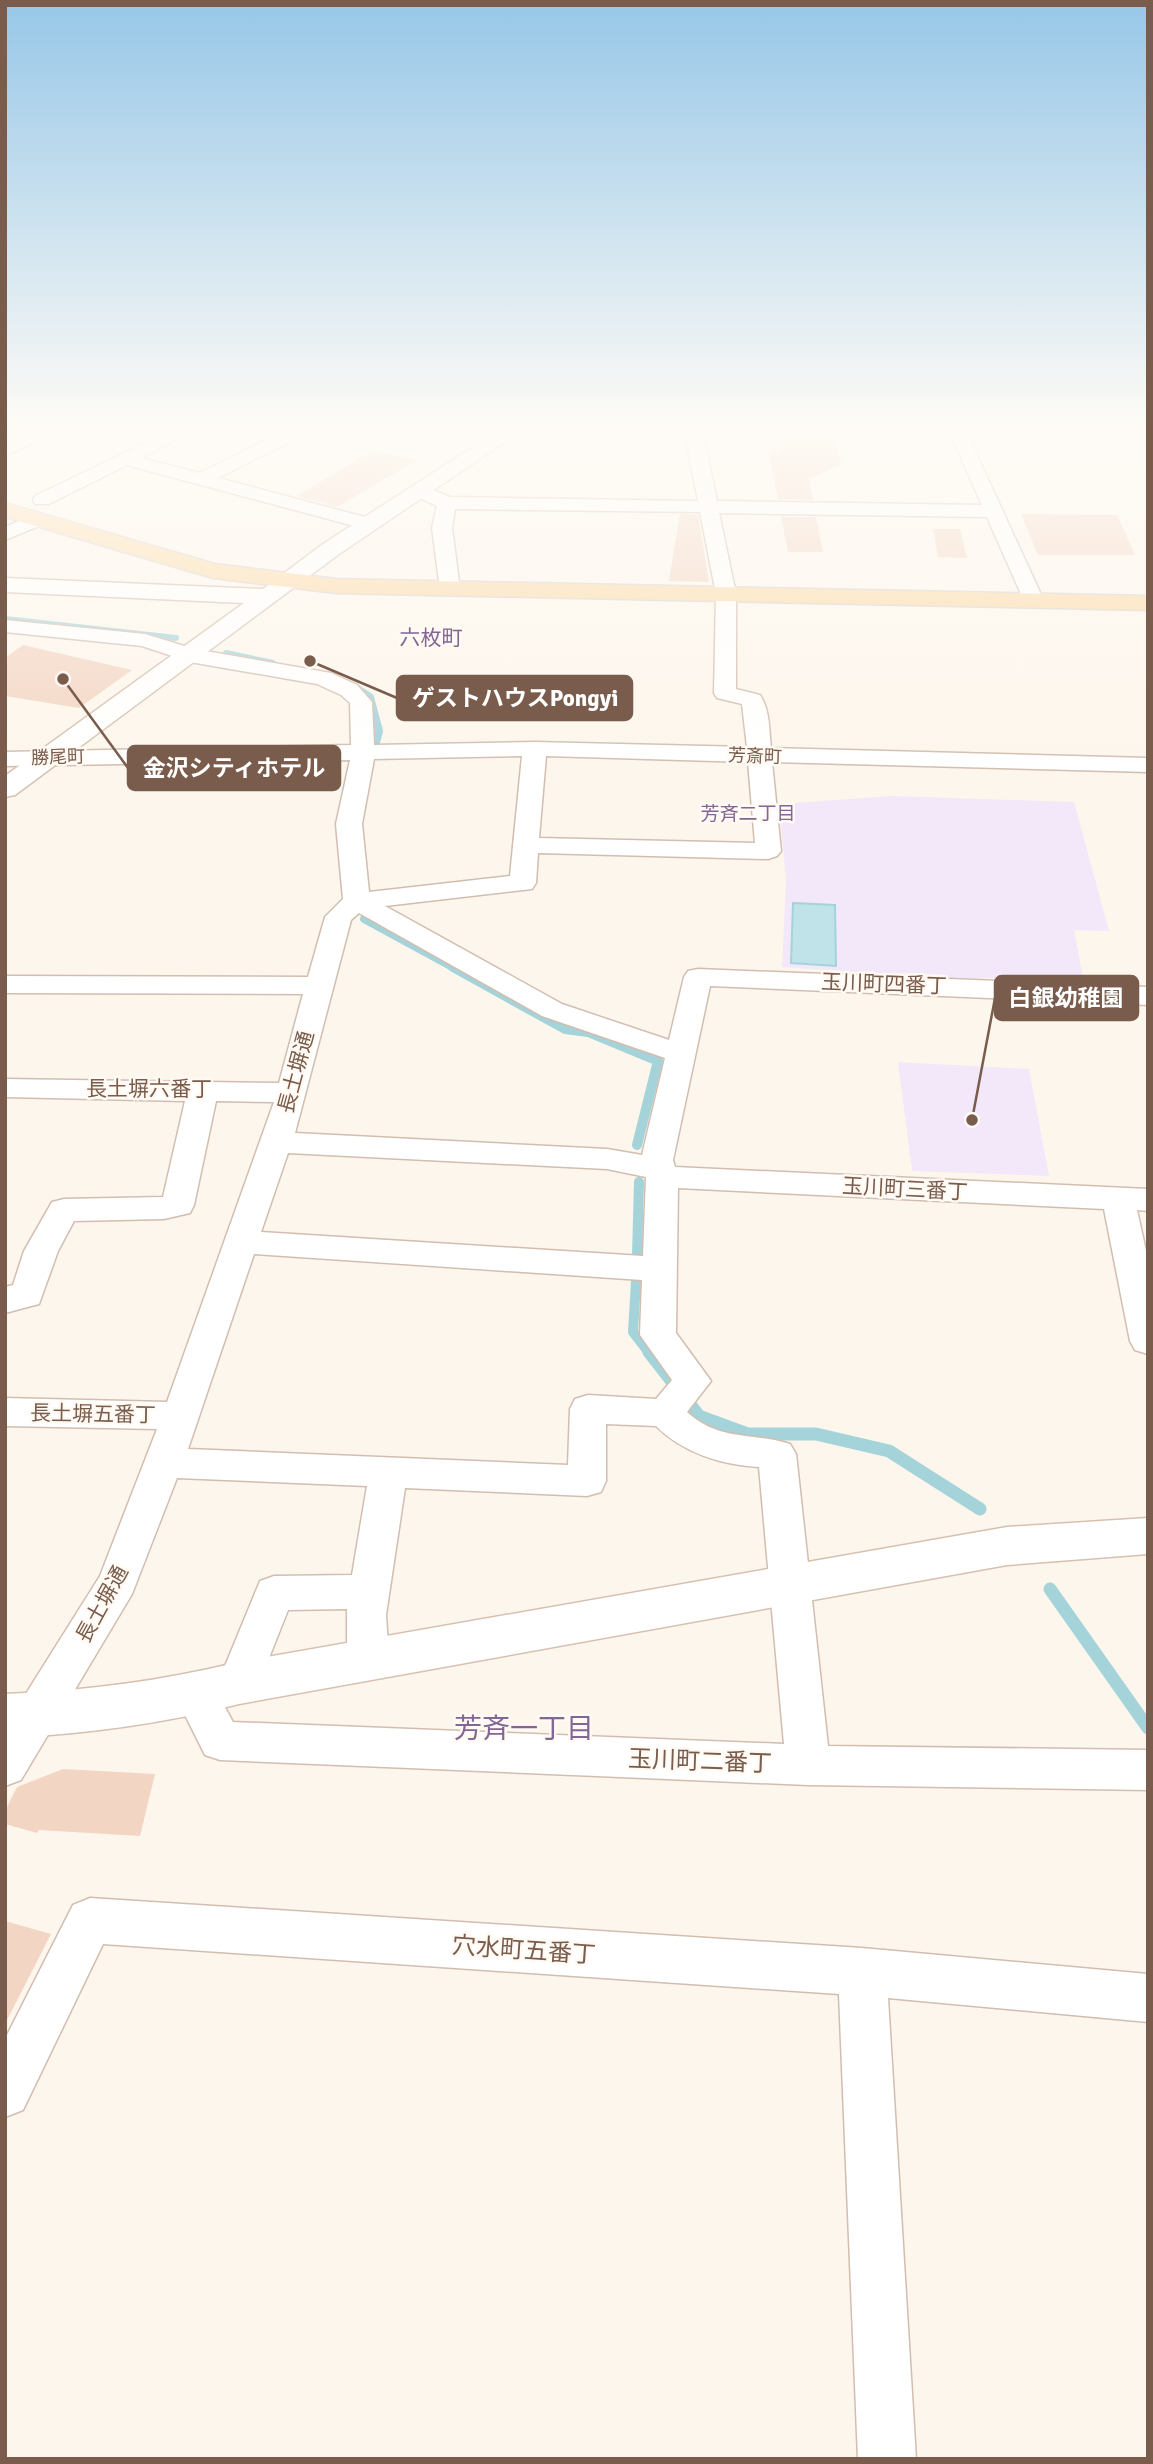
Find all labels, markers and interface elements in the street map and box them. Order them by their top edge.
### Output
district label: 六枚町 [400,625,463,651]
callout: ゲストハウスPongyi [397,676,632,720]
text: ゲストハウスPongyi [412,684,618,713]
street label: 芳斎町 [728,744,782,768]
street label: 勝尾町 [31,745,85,769]
callout: 金沢シティホテル [128,746,340,790]
text: 金沢シティホテル [143,754,325,783]
district label: 芳斉二丁目 [700,802,796,826]
street label: 玉川町四番丁 [821,969,947,999]
callout: 白銀幼稚園 [995,976,1138,1020]
text: 白銀幼稚園 [1009,984,1124,1013]
street label: 長土塀通 [273,1028,319,1116]
street label: 長土塀六番丁 [86,1076,212,1102]
street label: 玉川町三番丁 [841,1173,969,1205]
street label: 長土塀五番丁 [30,1400,156,1428]
street label: 長土塀通 [70,1561,134,1647]
district label: 芳斉一丁目 [454,1712,594,1746]
street label: 玉川町二番丁 [628,1743,772,1779]
street label: 穴水町五番丁 [451,1930,597,1970]

